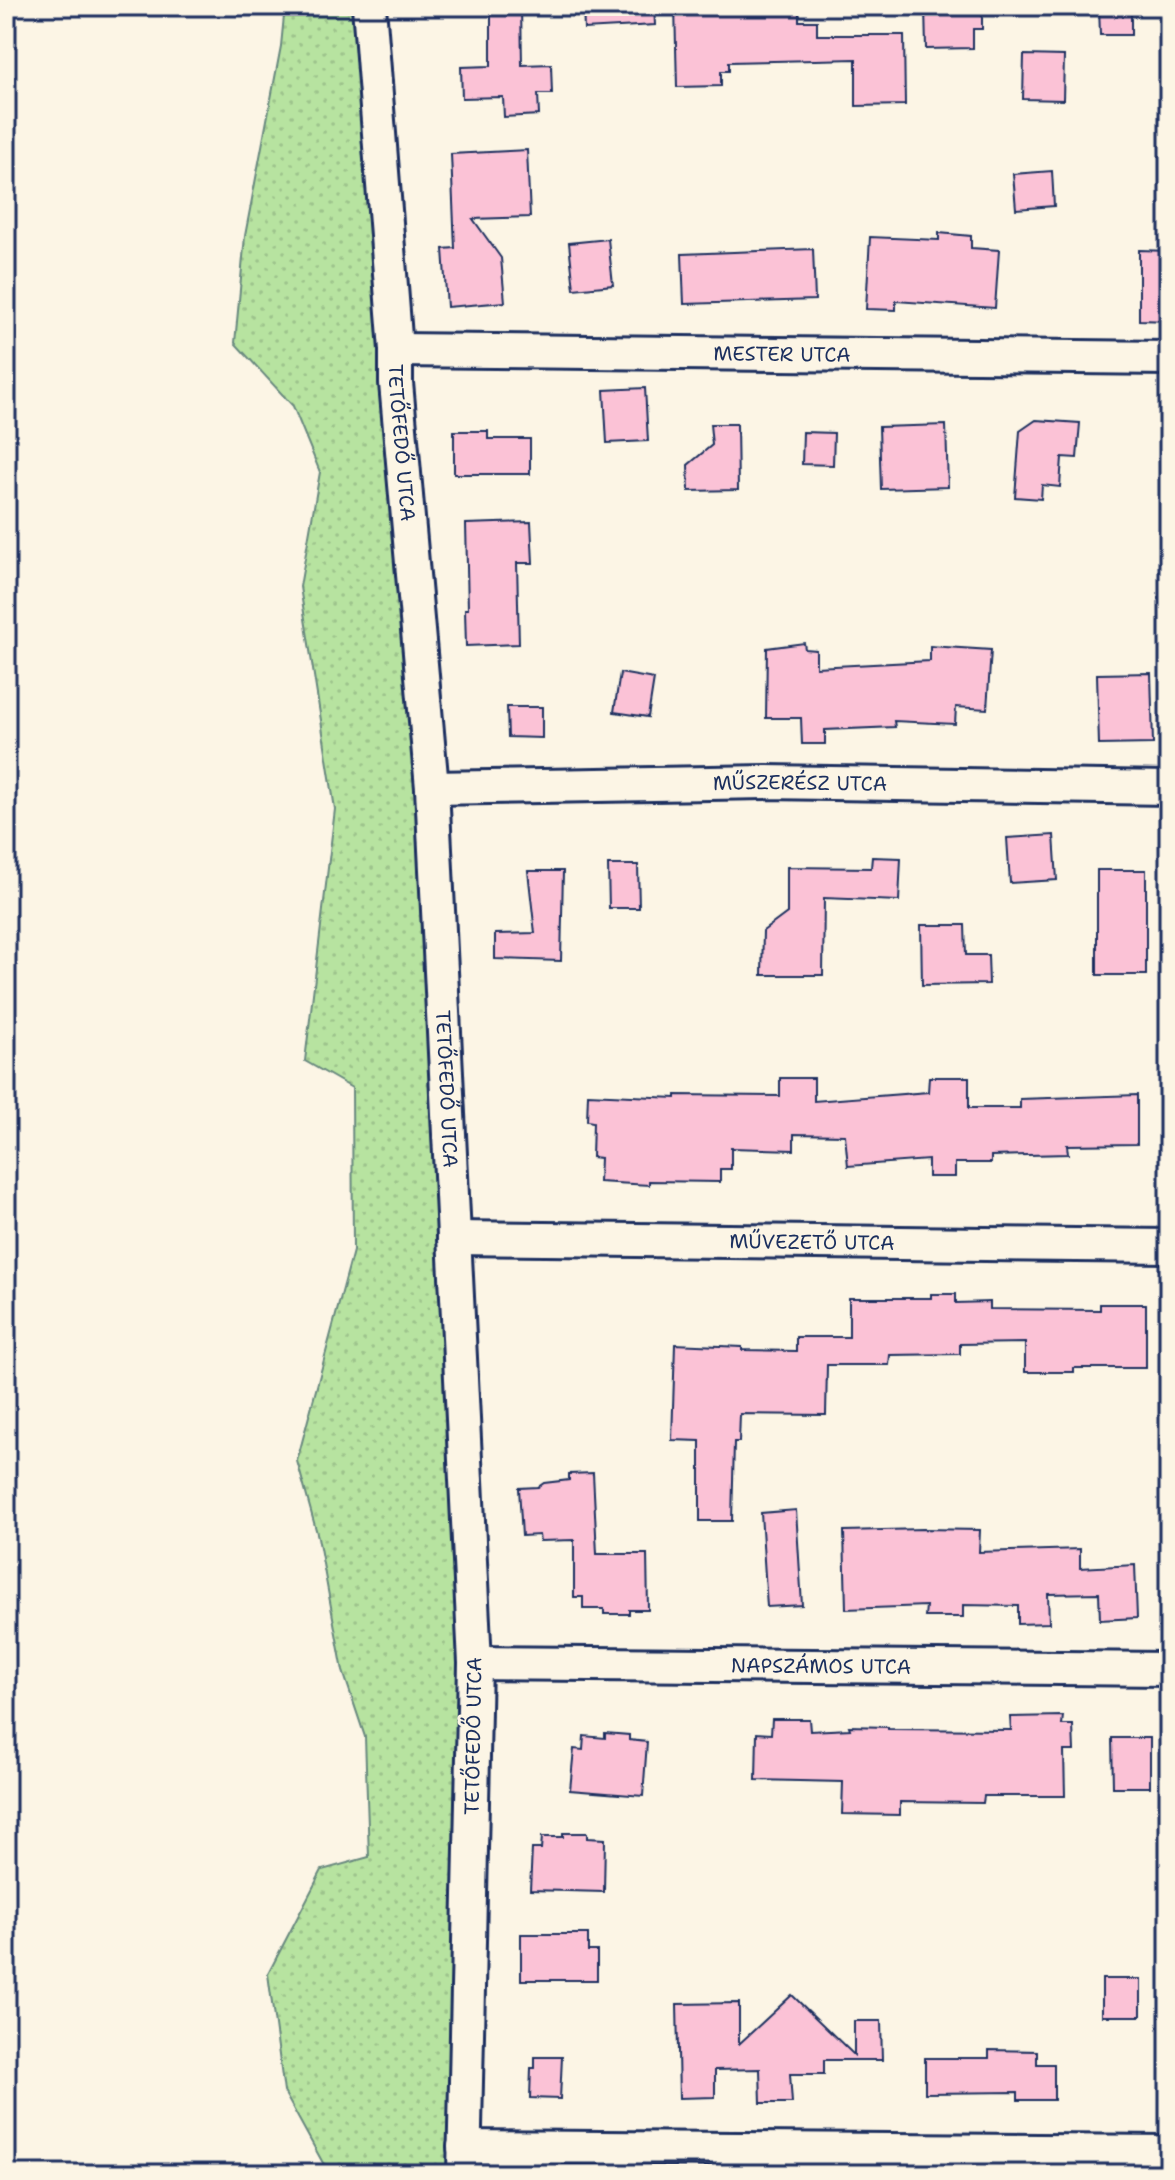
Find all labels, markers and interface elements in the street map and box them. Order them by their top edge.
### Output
street label: MESTER UTCA [713,340,851,368]
street label: TETŐFEDŐ UTCA [383,364,421,522]
street label: MŰSZERÉSZ UTCA [713,769,887,797]
street label: TETŐFEDŐ UTCA [430,1010,464,1168]
street label: MŰVEZETŐ UTCA [729,1228,895,1256]
street label: NAPSZÁMOS UTCA [731,1652,911,1680]
street label: TETŐFEDŐ UTCA [459,1657,487,1815]

